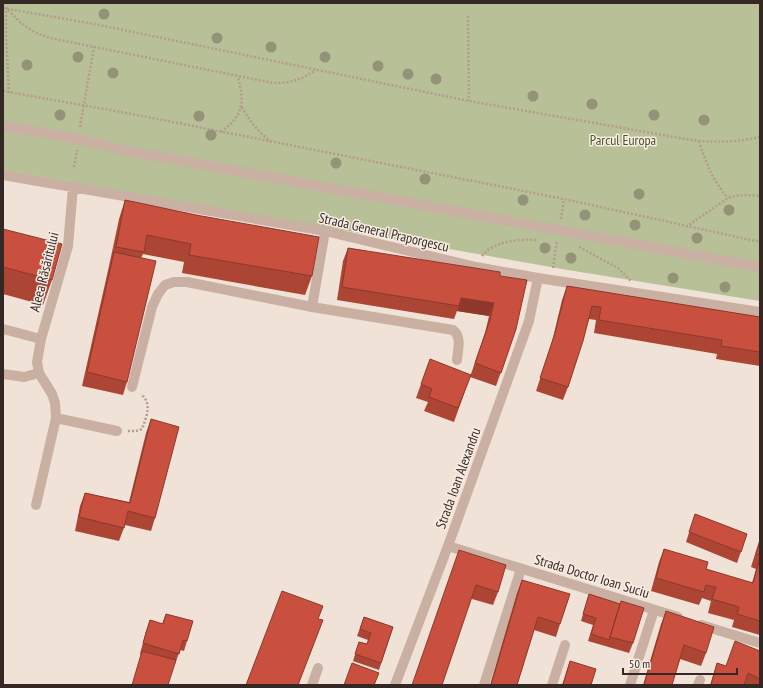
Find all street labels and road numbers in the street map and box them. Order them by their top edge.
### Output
street label: Strada General Praporgescu [317,208,451,256]
street label: Aleea Răsăritului [25,230,63,314]
street label: Strada Ioan Alexandru [431,425,485,531]
street label: Strada Doctor Ioan Suciu [532,550,652,602]

